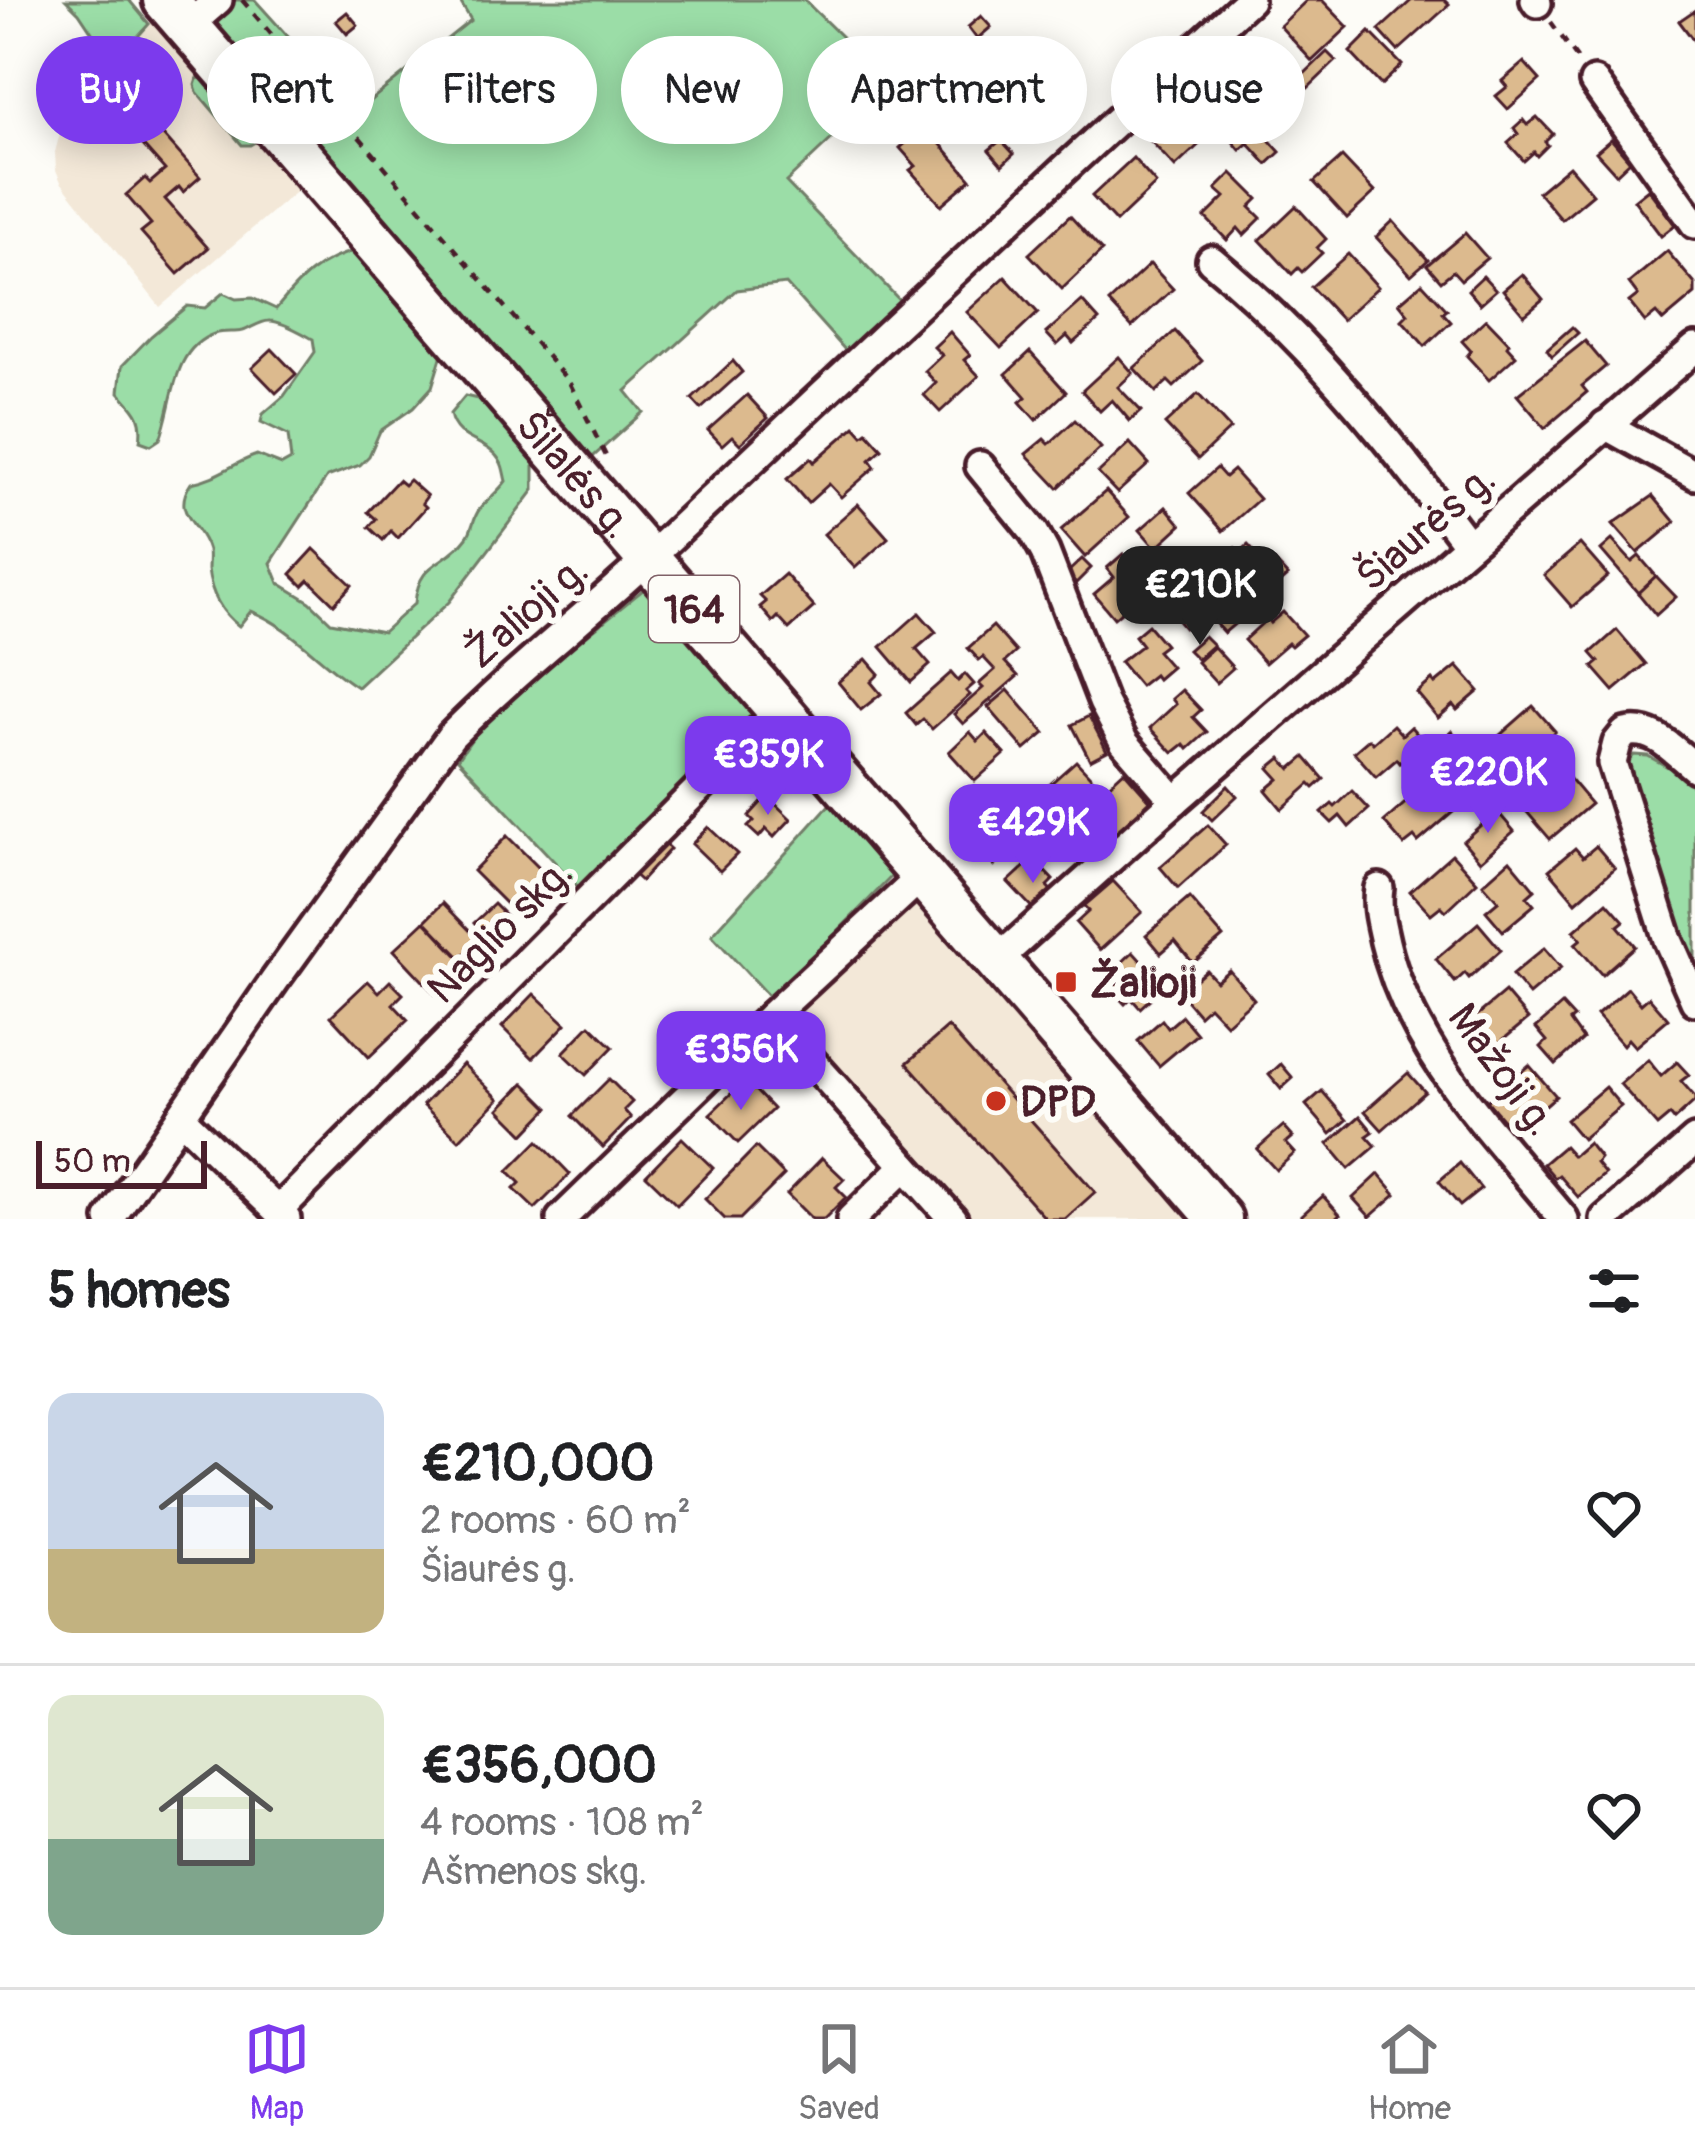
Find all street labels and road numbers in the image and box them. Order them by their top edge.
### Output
street label: Šilalės g. [504,400,643,550]
street label: Šiaurės g. [1345,453,1507,603]
street label: Žalioji g. [455,545,599,680]
road number: 164 [649,576,739,642]
street label: Naglio skg. [417,848,584,1015]
street label: Mažoji g. [1436,994,1567,1146]

